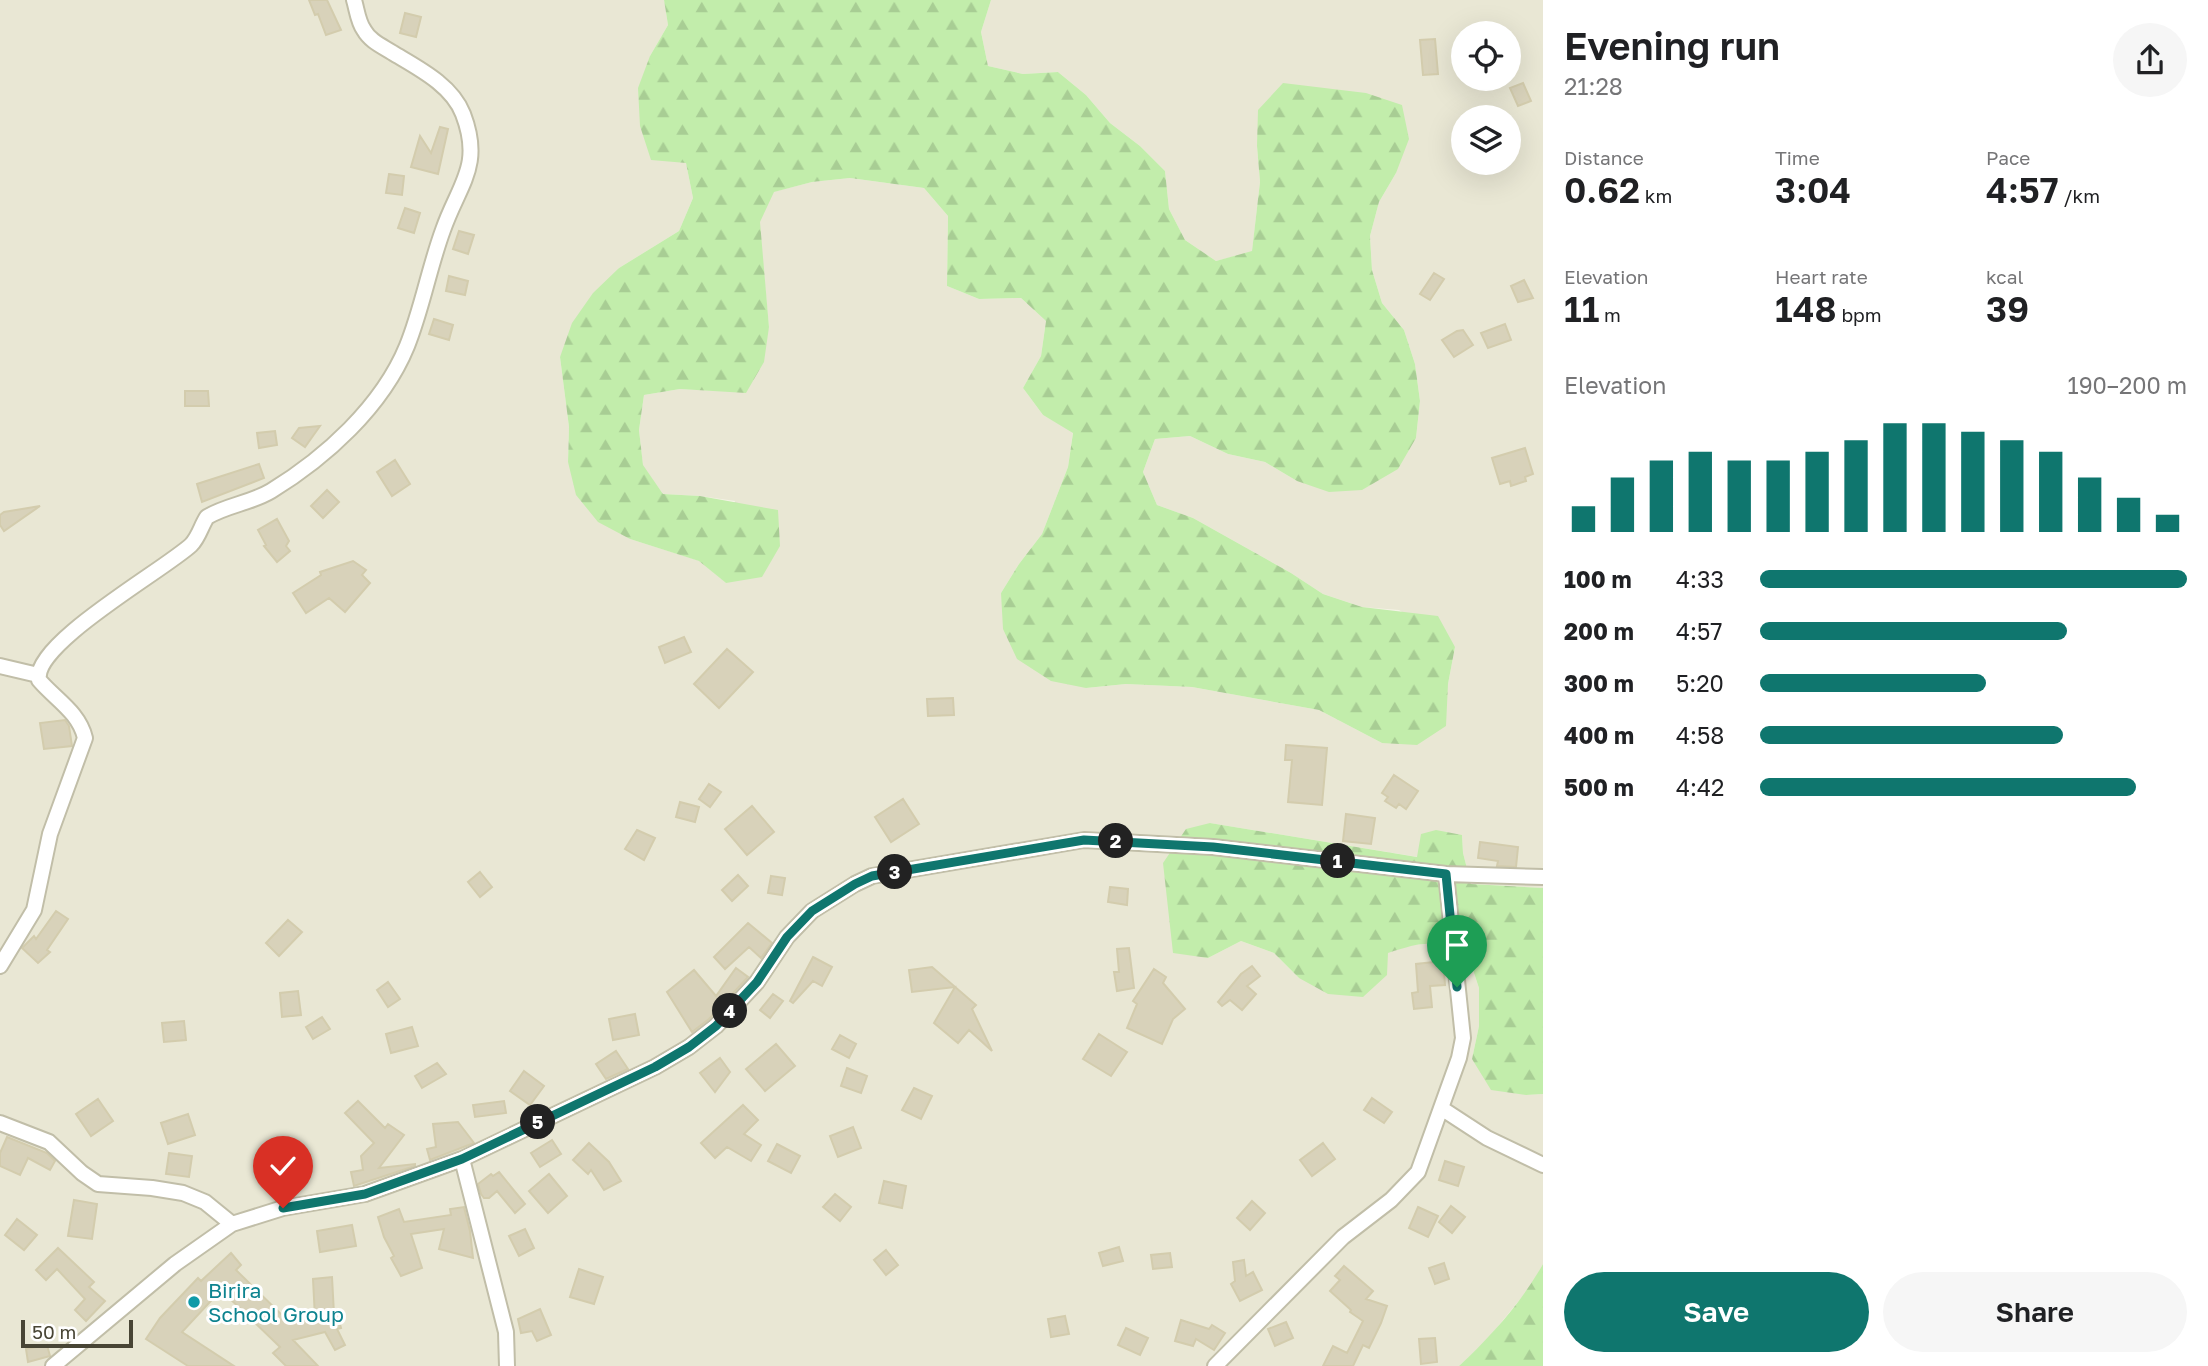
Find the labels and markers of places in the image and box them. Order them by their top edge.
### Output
pin: 2 [1098,824,1134,858]
pin: 1 [1320,844,1356,878]
pin: 3 [878,854,912,890]
pin [1427,915,1487,987]
pin: 4 [712,993,748,1028]
pin: 5 [520,1104,556,1140]
pin [253,1136,313,1208]
place label: Birira School Group [208,1277,344,1327]
marker: Birira School Group [186,1294,202,1310]

